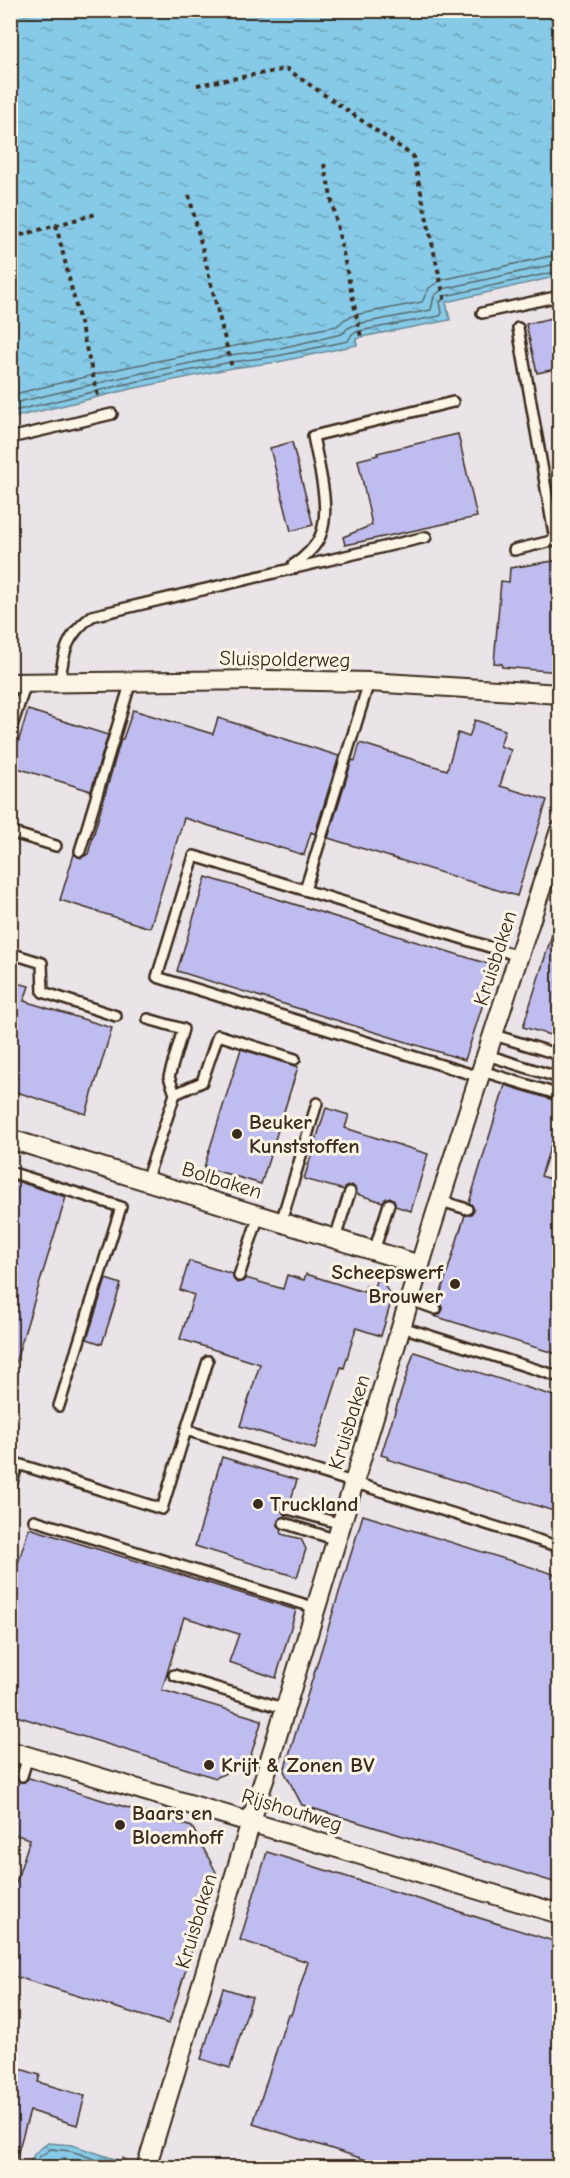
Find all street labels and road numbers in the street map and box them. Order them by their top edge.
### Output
street label: Sluispolderweg [219,646,351,672]
street label: Kruisbaken [468,908,522,1008]
street label: Bolbaken [179,1156,265,1204]
street label: Kruisbaken [323,1372,375,1472]
street label: Rijshoutweg [239,1783,345,1837]
street label: Kruisbaken [170,1871,222,1971]

